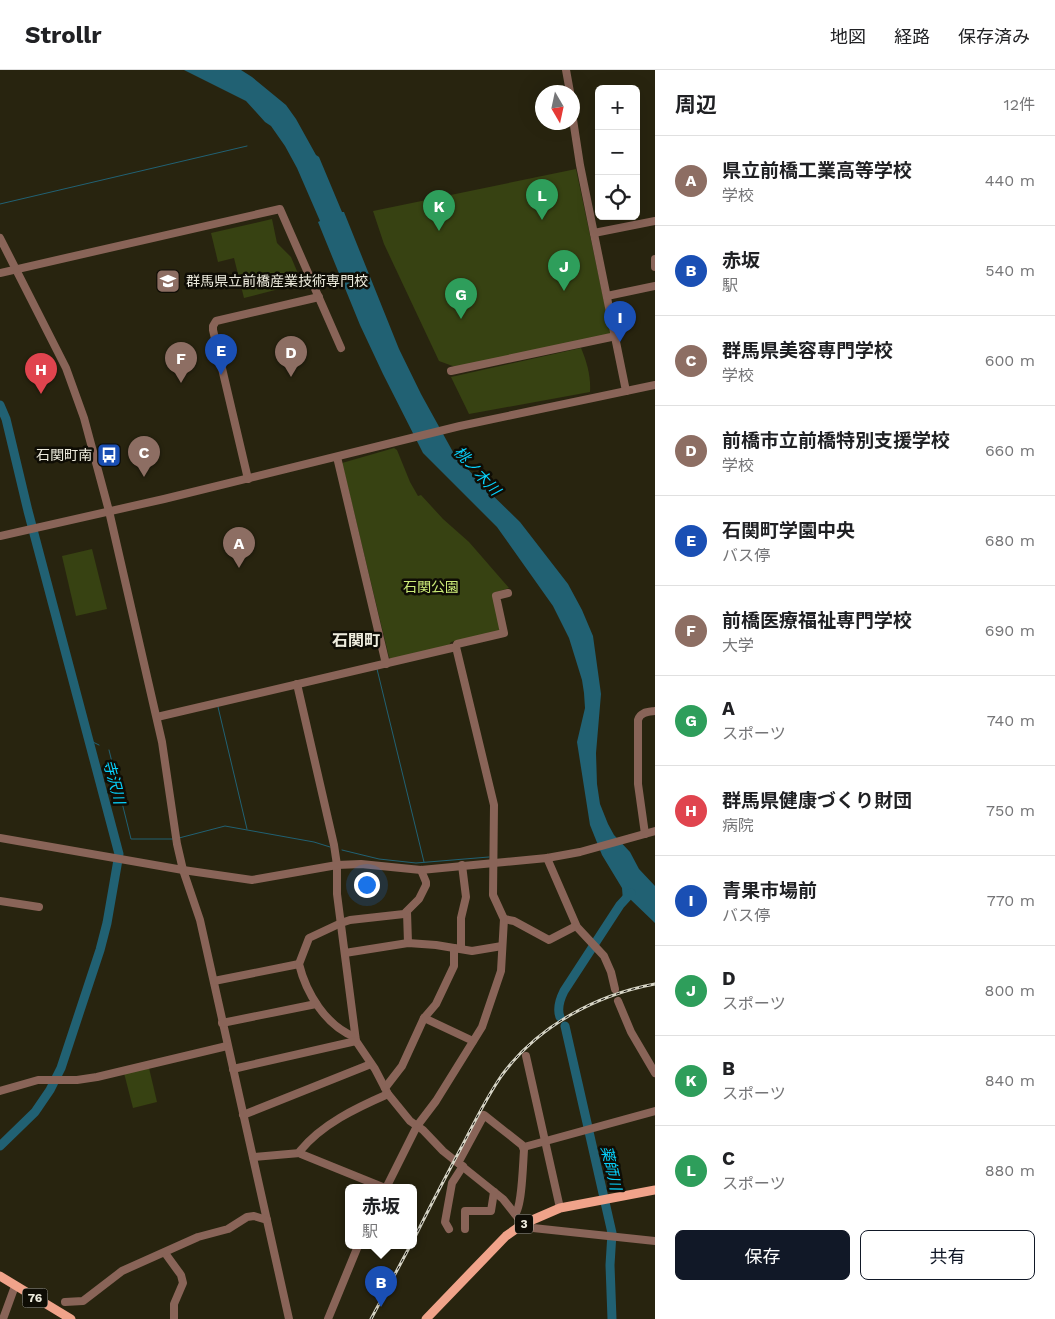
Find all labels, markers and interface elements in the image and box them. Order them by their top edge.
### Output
text: Strollr [25,21,102,49]
text: 地図 [830,26,866,47]
text: 経路 [894,26,930,47]
text: 保存済み [958,26,1030,47]
north arrow [535,85,580,130]
map controls [595,85,640,220]
button: + [595,85,640,130]
text: 周辺 [675,92,717,117]
text: 12件 [1003,95,1035,114]
button: − [595,130,640,175]
text: 県立前橋工業高等学校 [722,159,912,182]
text: A [686,171,696,190]
text: 440 m [985,171,1035,190]
button: locate [595,175,640,220]
pin: L [526,179,558,220]
text: 学校 [722,186,754,205]
pin: K [423,190,455,231]
text: 赤坂 [722,249,760,272]
pin: J [548,250,580,291]
text: B [686,261,696,280]
text: 540 m [985,261,1035,280]
school or university icon: 群馬県立前橋産業技術専門校 [155,268,181,294]
place label: 群馬県立前橋産業技術専門校 [186,273,368,289]
text: 駅 [722,276,738,295]
pin: G [445,278,477,319]
pin: I [604,301,636,342]
pin: E [205,334,237,375]
pin: D [275,336,307,377]
text: 群馬県美容専門学校 [722,339,893,362]
pin: F [165,342,197,383]
text: C [686,351,696,370]
text: 600 m [985,351,1035,370]
pin: H [25,353,57,394]
text: 学校 [722,366,754,385]
text: 前橋市立前橋特別支援学校 [722,429,950,452]
pin: C [128,436,160,477]
text: D [685,441,697,460]
text: 660 m [985,441,1035,460]
bus stop icon: 石関町南 [96,442,122,468]
water label: 桃ノ木川 [450,443,505,501]
place label: 石関町南 [36,447,92,463]
text: 学校 [722,456,754,475]
text: 石関町学園中央 [722,519,855,542]
pin: A [223,527,255,568]
text: E [686,531,696,550]
text: 680 m [985,531,1035,550]
text: バス停 [722,546,770,565]
park label: 石関公園 [403,579,459,595]
text: 前橋医療福祉専門学校 [722,609,912,632]
text: F [686,621,696,640]
text: 690 m [985,621,1035,640]
district label: 石関町 [332,631,380,650]
text: 大学 [722,636,754,655]
text: A [722,697,735,720]
text: G [685,711,697,730]
text: 740 m [987,711,1035,730]
text: スポーツ [722,724,786,743]
water label: 寺沢川 [99,758,129,808]
text: 群馬県健康づくり財団 [722,789,912,812]
text: H [685,801,697,820]
text: 750 m [986,801,1035,820]
text: 病院 [722,816,754,835]
your location [354,872,380,898]
text: 青果市場前 [722,879,817,902]
text: I [688,891,694,910]
text: 770 m [987,891,1035,910]
text: バス停 [722,906,770,925]
text: D [722,967,736,990]
text: J [686,981,696,1000]
text: 800 m [985,981,1035,1000]
text: スポーツ [722,994,786,1013]
text: B [722,1057,735,1080]
text: K [685,1071,697,1090]
text: 840 m [985,1071,1035,1090]
text: スポーツ [722,1084,786,1103]
water label: 薬師川 [597,1144,625,1194]
text: C [722,1147,735,1170]
text: L [686,1161,696,1180]
text: 880 m [985,1161,1035,1180]
text: スポーツ [722,1174,786,1193]
popup [345,1184,417,1249]
text: 赤坂 [362,1195,400,1218]
road number: 3 [515,1214,533,1234]
text: 駅 [362,1222,378,1241]
button: 保存 [675,1230,850,1280]
button: 共有 [860,1230,1035,1280]
pin: B [365,1266,397,1307]
road number: 76 [22,1288,48,1308]

